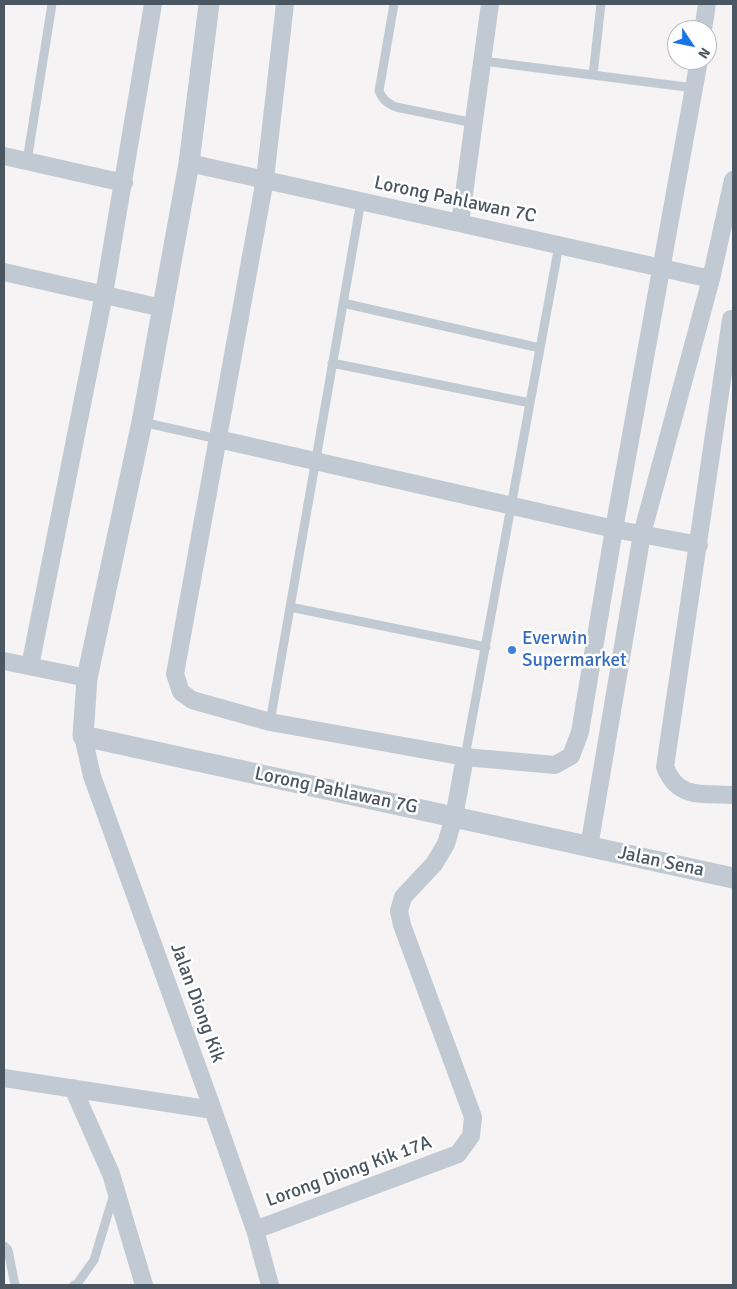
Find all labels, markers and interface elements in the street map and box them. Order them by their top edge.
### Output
north arrow [667,20,717,70]
text: N [694,44,714,62]
street label: Lorong Pahlawan 7C [372,172,538,228]
place label: Everwin Supermarket [522,628,627,672]
marker: Everwin Supermarket [506,644,518,656]
street label: Lorong Pahlawan 7G [252,763,420,819]
street label: Jalan Sena [616,842,706,882]
street label: Jalan Diong Kik [165,940,229,1066]
street label: Lorong Diong Kik 17A [263,1131,435,1213]

